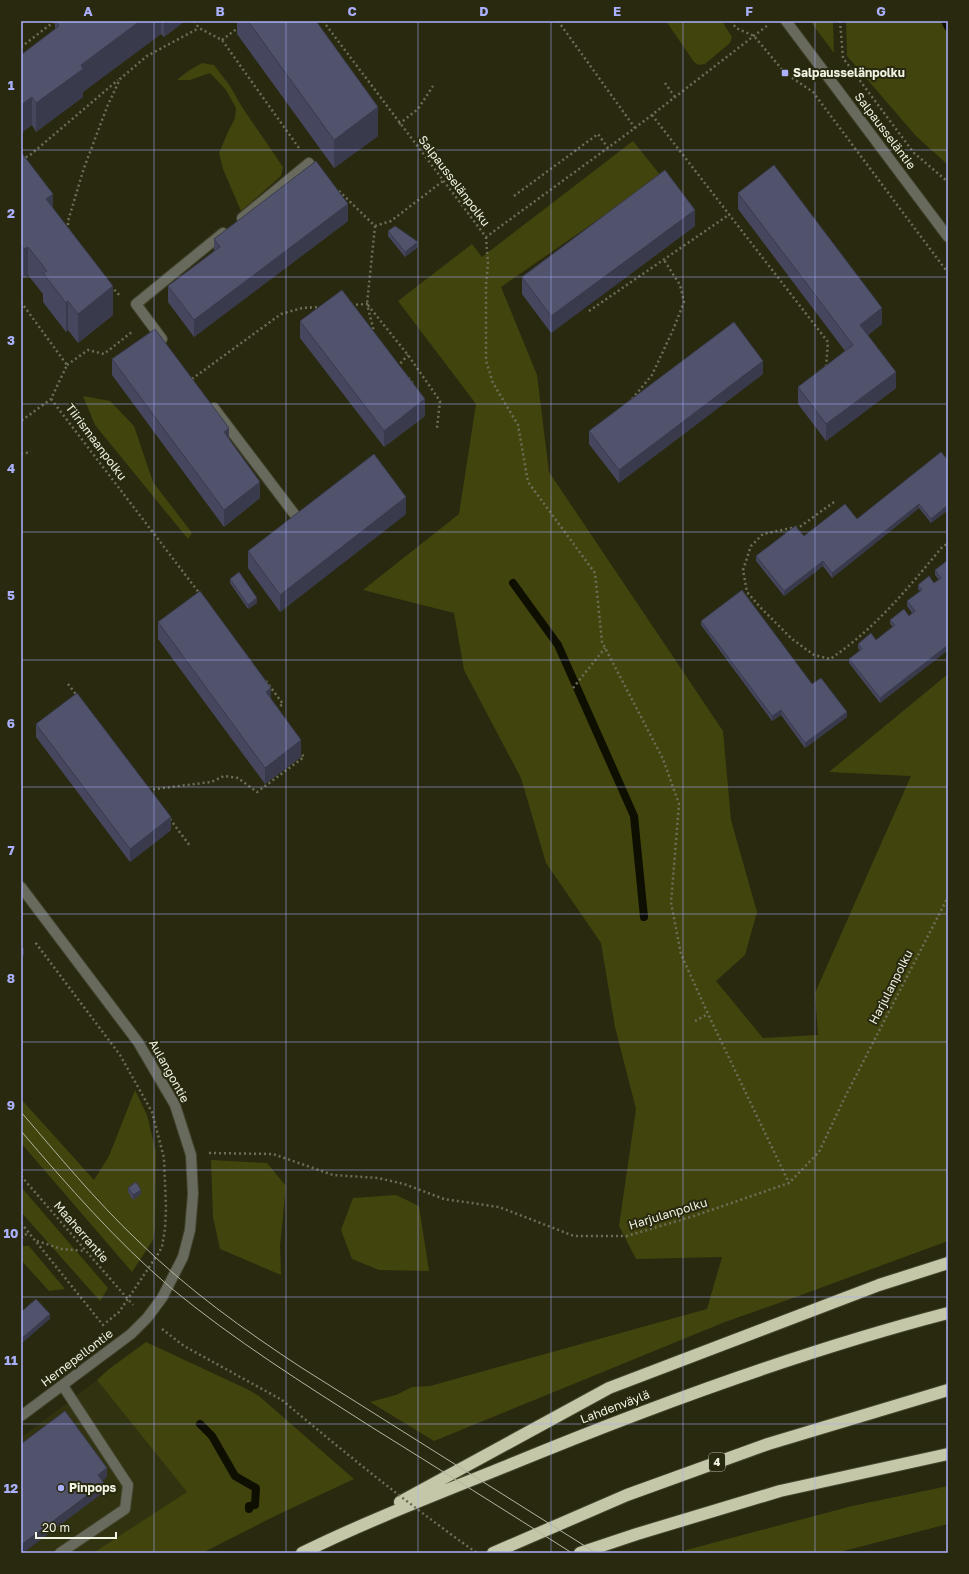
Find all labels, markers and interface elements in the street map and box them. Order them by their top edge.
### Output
text: A [83,3,93,19]
text: B [215,3,225,19]
text: C [347,3,357,19]
text: D [479,3,489,19]
text: E [613,3,621,19]
text: F [745,3,753,19]
text: G [876,3,886,19]
place label: Salpausselänpolku [793,65,905,80]
marker: Salpausselänpolku [780,68,790,78]
text: 1 [8,77,15,93]
street label: Salpausseläntie [852,89,919,172]
street label: Salpausselänpolku [415,132,493,229]
text: 2 [7,205,15,221]
text: 3 [7,332,15,348]
street label: Tiirismaanpolku [63,400,130,483]
text: 4 [7,460,15,476]
text: 5 [7,587,15,603]
text: 6 [7,715,15,731]
text: 7 [7,842,15,858]
street label: Harjulanpolku [865,947,916,1027]
text: 8 [7,970,15,986]
street label: Aulangontie [146,1037,193,1105]
text: 9 [7,1097,15,1113]
street label: Harjulanpolku [627,1194,709,1233]
street label: Maaherrantie [51,1198,112,1265]
text: 10 [3,1225,19,1241]
street label: Hernepellontie [38,1326,116,1390]
text: 11 [4,1352,18,1368]
street label: Lahdenväylä [578,1386,652,1427]
road number: 4 [709,1453,725,1471]
text: 12 [4,1480,18,1496]
place label: Pinpops [69,1480,117,1495]
marker: Pinpops [56,1483,66,1493]
scale bar [36,1514,116,1540]
text: 20 m [42,1520,70,1535]

